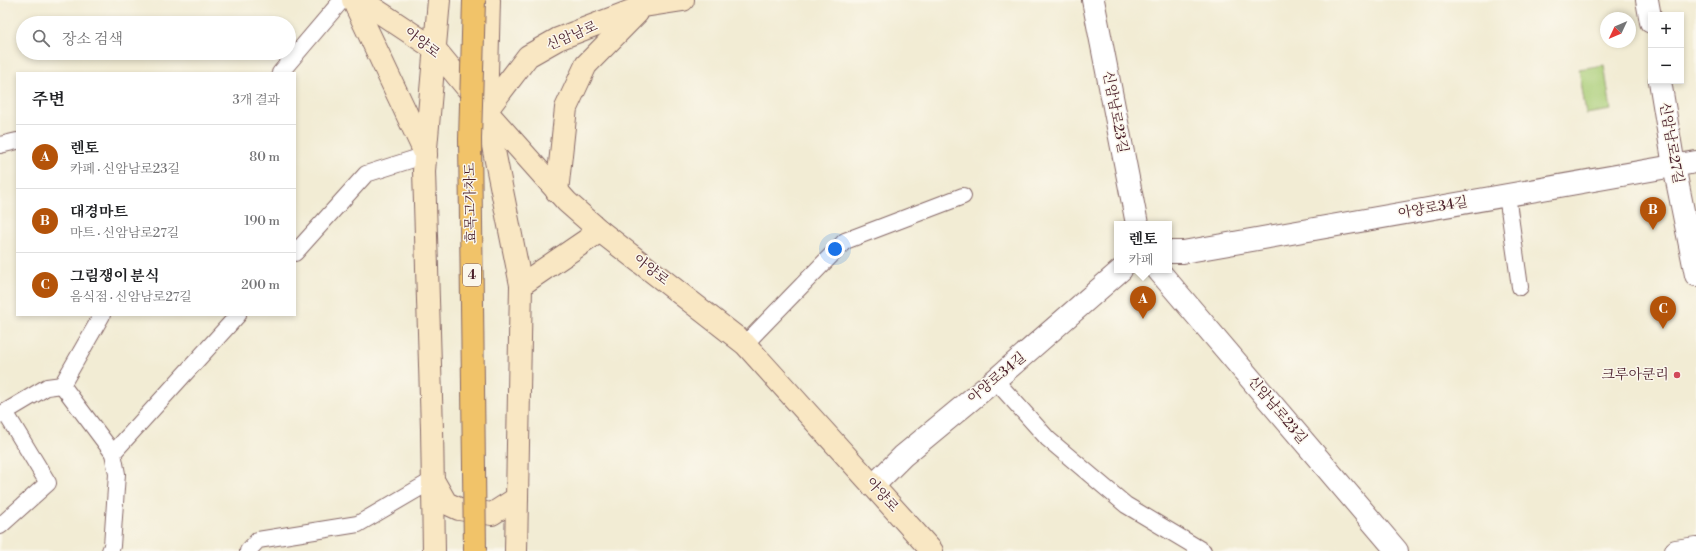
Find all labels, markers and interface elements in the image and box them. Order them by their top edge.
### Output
north arrow [1600,12,1636,48]
map controls [1648,12,1684,84]
button: + [1648,12,1684,48]
search box [16,16,296,60]
street label: 신암남로 [544,17,601,55]
street label: 아양로 [400,23,444,63]
icon: search [30,27,52,49]
text: 장소 검색 [62,30,123,49]
button: − [1648,48,1684,84]
street label: 신암남로23길 [1098,69,1132,155]
text: 주변 [32,89,65,111]
text: 3개 결과 [232,92,280,108]
street label: 신암남로27길 [1655,101,1687,185]
text: 렌토 [70,139,99,158]
text: A [40,149,50,165]
text: 80 m [249,149,280,165]
text: 카페 · 신암남로23길 [70,161,180,177]
street label: 효목고가차도 [461,162,481,244]
street label: 아양로34길 [1397,193,1469,223]
pin: B [1640,197,1666,230]
text: 대경마트 [70,203,128,222]
text: B [40,213,50,229]
text: 190 m [244,213,280,229]
popup [1114,221,1172,273]
text: 마트 · 신암남로27길 [70,225,179,241]
text: 렌토 [1129,230,1157,249]
your location [825,239,845,259]
street label: 아양로 [629,250,673,290]
text: 카페 [1129,252,1154,268]
road number: 4 [463,264,481,286]
text: 그림쟁이 분식 [70,267,159,286]
text: C [40,277,50,293]
text: 200 m [241,277,280,293]
pin: A [1130,286,1156,319]
text: 음식점 · 신암남로27길 [70,289,192,305]
pin: C [1650,296,1676,329]
street label: 아양로34길 [964,348,1030,408]
place label: 크루아쿤리 [1601,366,1669,384]
marker: 크루아쿤리 [1672,370,1682,380]
street label: 신암남로23길 [1243,372,1311,448]
street label: 아양로 [862,474,903,516]

